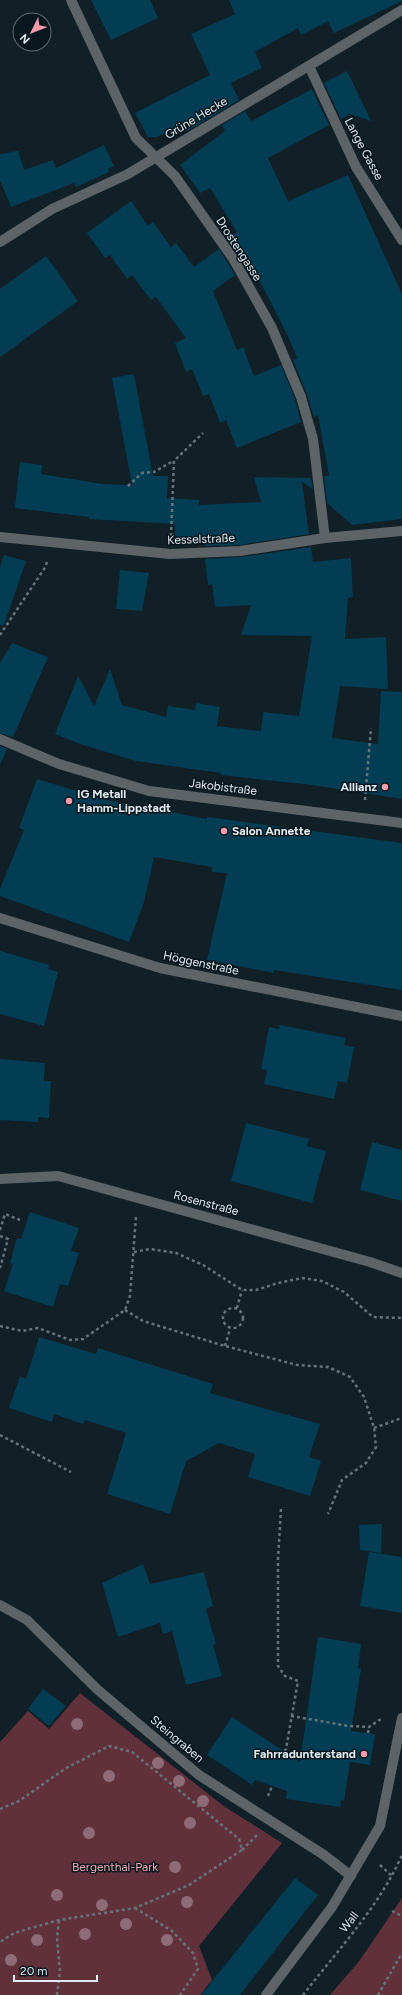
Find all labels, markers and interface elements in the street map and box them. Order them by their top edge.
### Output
north arrow [12,12,52,52]
text: N [17,31,33,46]
street label: Grüne Hecke [162,94,230,142]
street label: Lange Gasse [342,115,386,183]
street label: Drostengasse [213,214,265,284]
street label: Kesselstraße [167,531,236,547]
street label: Jakobistraße [188,776,258,798]
place label: Allianz [340,780,377,794]
marker: Allianz [380,782,390,792]
place label: IG Metall Hamm-Lippstadt [77,787,171,815]
marker: IG Metall Hamm-Lippstadt [64,796,74,806]
place label: Salon Annette [232,824,311,838]
marker: Salon Annette [219,826,229,836]
street label: Höggenstraße [162,948,241,978]
street label: Rosenstraße [172,1188,241,1219]
street label: Steingraben [147,1713,207,1766]
place label: Fahrradunterstand [253,1747,356,1761]
marker: Fahrradunterstand [359,1749,369,1759]
park label: Bergenthal-Park [72,1860,158,1874]
street label: Wall [337,1909,361,1935]
scale bar [14,1957,97,1983]
text: 20 m [20,1964,48,1978]

